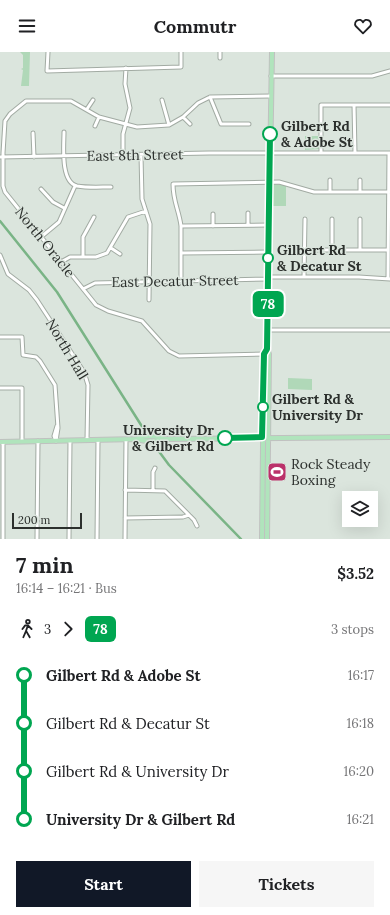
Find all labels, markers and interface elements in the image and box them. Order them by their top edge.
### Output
icon: menu [16,15,38,37]
text: Commutr [154,15,236,38]
icon: heart [352,15,374,37]
place label: Gilbert Rd & Adobe St [281,117,353,151]
marker: Gilbert Rd & Adobe St [262,126,278,142]
street label: East 8th Street [87,145,184,165]
street label: North Oracle [11,203,79,281]
place label: Gilbert Rd & Decatur St [277,241,362,275]
marker: Gilbert Rd & Decatur St [262,252,274,264]
street label: East Decatur Street [111,271,239,291]
line badge: 78 [250,291,286,317]
text: 78 [261,295,275,313]
street label: North Hall [42,315,92,383]
place label: Gilbert Rd & University Dr [272,390,363,424]
marker: Gilbert Rd & University Dr [257,401,269,413]
place label: University Dr & Gilbert Rd [123,421,214,455]
marker: University Dr & Gilbert Rd [217,430,233,446]
place label: Rock Steady Boxing [291,455,371,489]
sports icon: Rock Steady Boxing [266,461,288,483]
map controls [342,491,378,527]
button: layers [342,491,378,527]
scale bar [12,511,82,530]
text: 200 m [18,513,50,527]
text: 7 min [16,551,74,579]
text: $3.52 [337,564,374,583]
text: 16:14 – 16:21 · Bus [16,580,117,597]
icon: walk [16,618,38,640]
icon: forward [57,618,79,640]
text: 78 [93,620,108,638]
text: 3 [44,621,51,638]
text: 3 stops [331,621,374,638]
text: Gilbert Rd & Adobe St [46,666,201,685]
text: 16:17 [348,667,374,684]
text: Gilbert Rd & Decatur St [46,714,210,733]
text: 16:18 [346,715,374,732]
text: Gilbert Rd & University Dr [46,762,229,781]
text: 16:20 [343,763,374,780]
text: University Dr & Gilbert Rd [46,810,235,829]
text: 16:21 [347,811,374,828]
button: Start [16,861,191,907]
button: Tickets [199,861,374,907]

